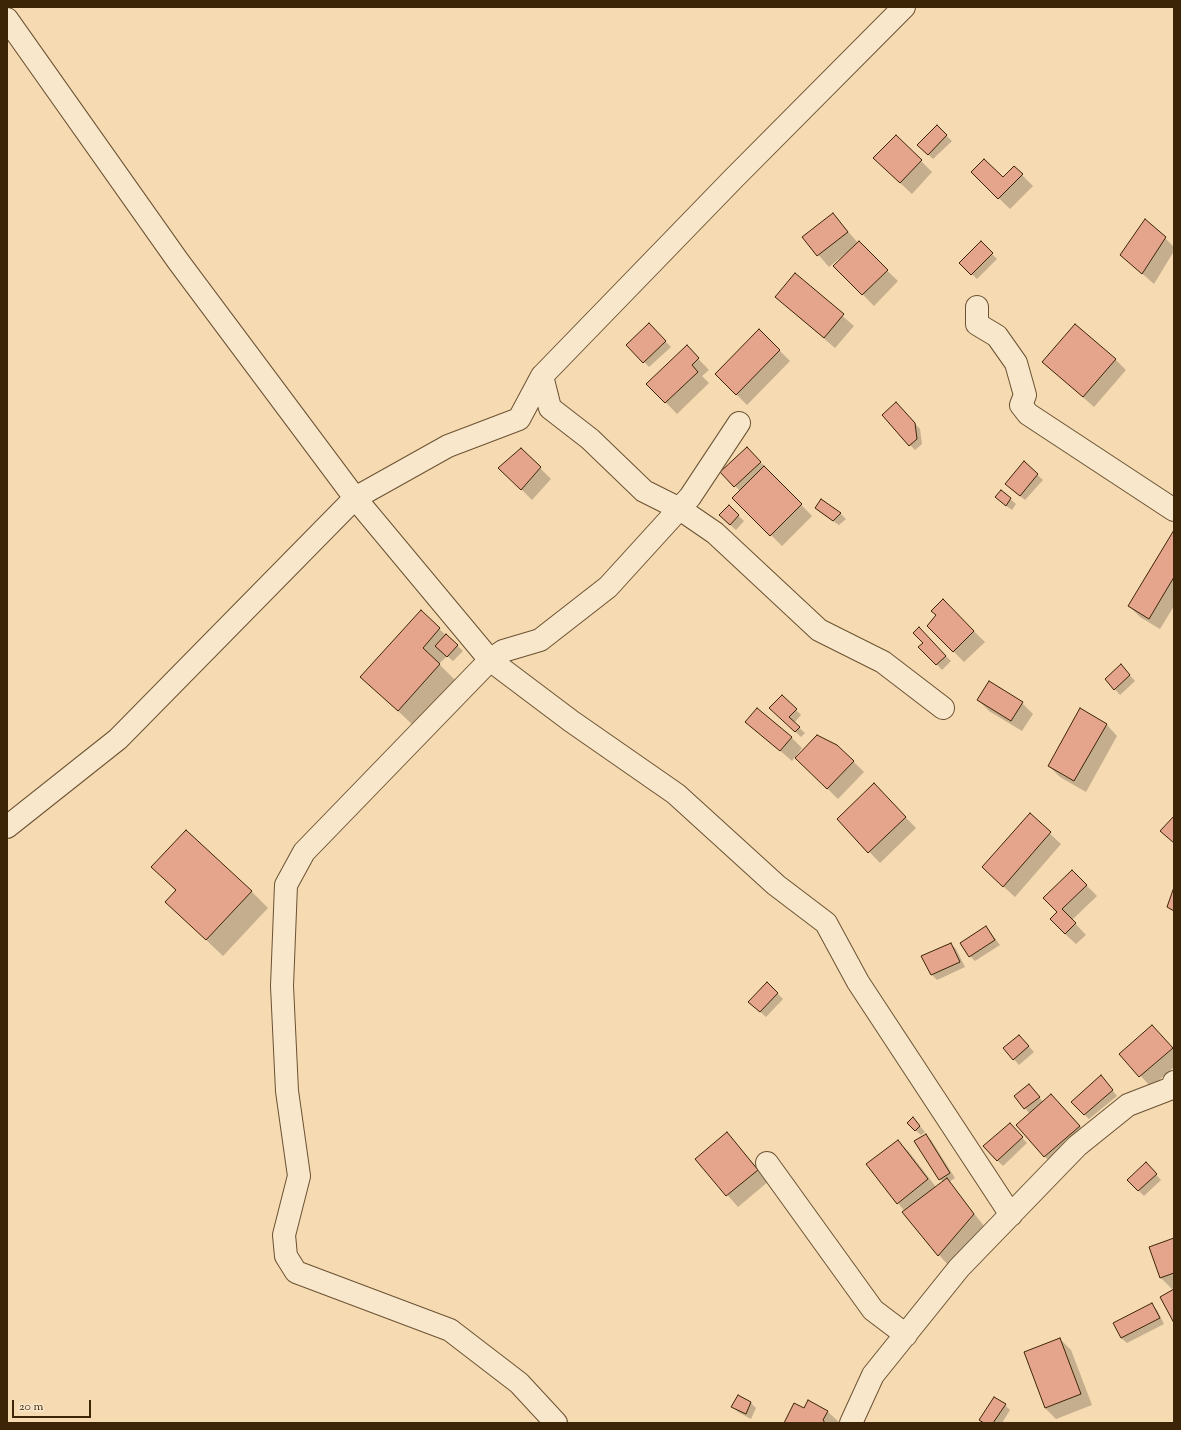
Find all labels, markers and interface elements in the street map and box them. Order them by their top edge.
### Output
scale bar [14,1392,93,1418]
text: 20 m [19,1398,43,1416]

